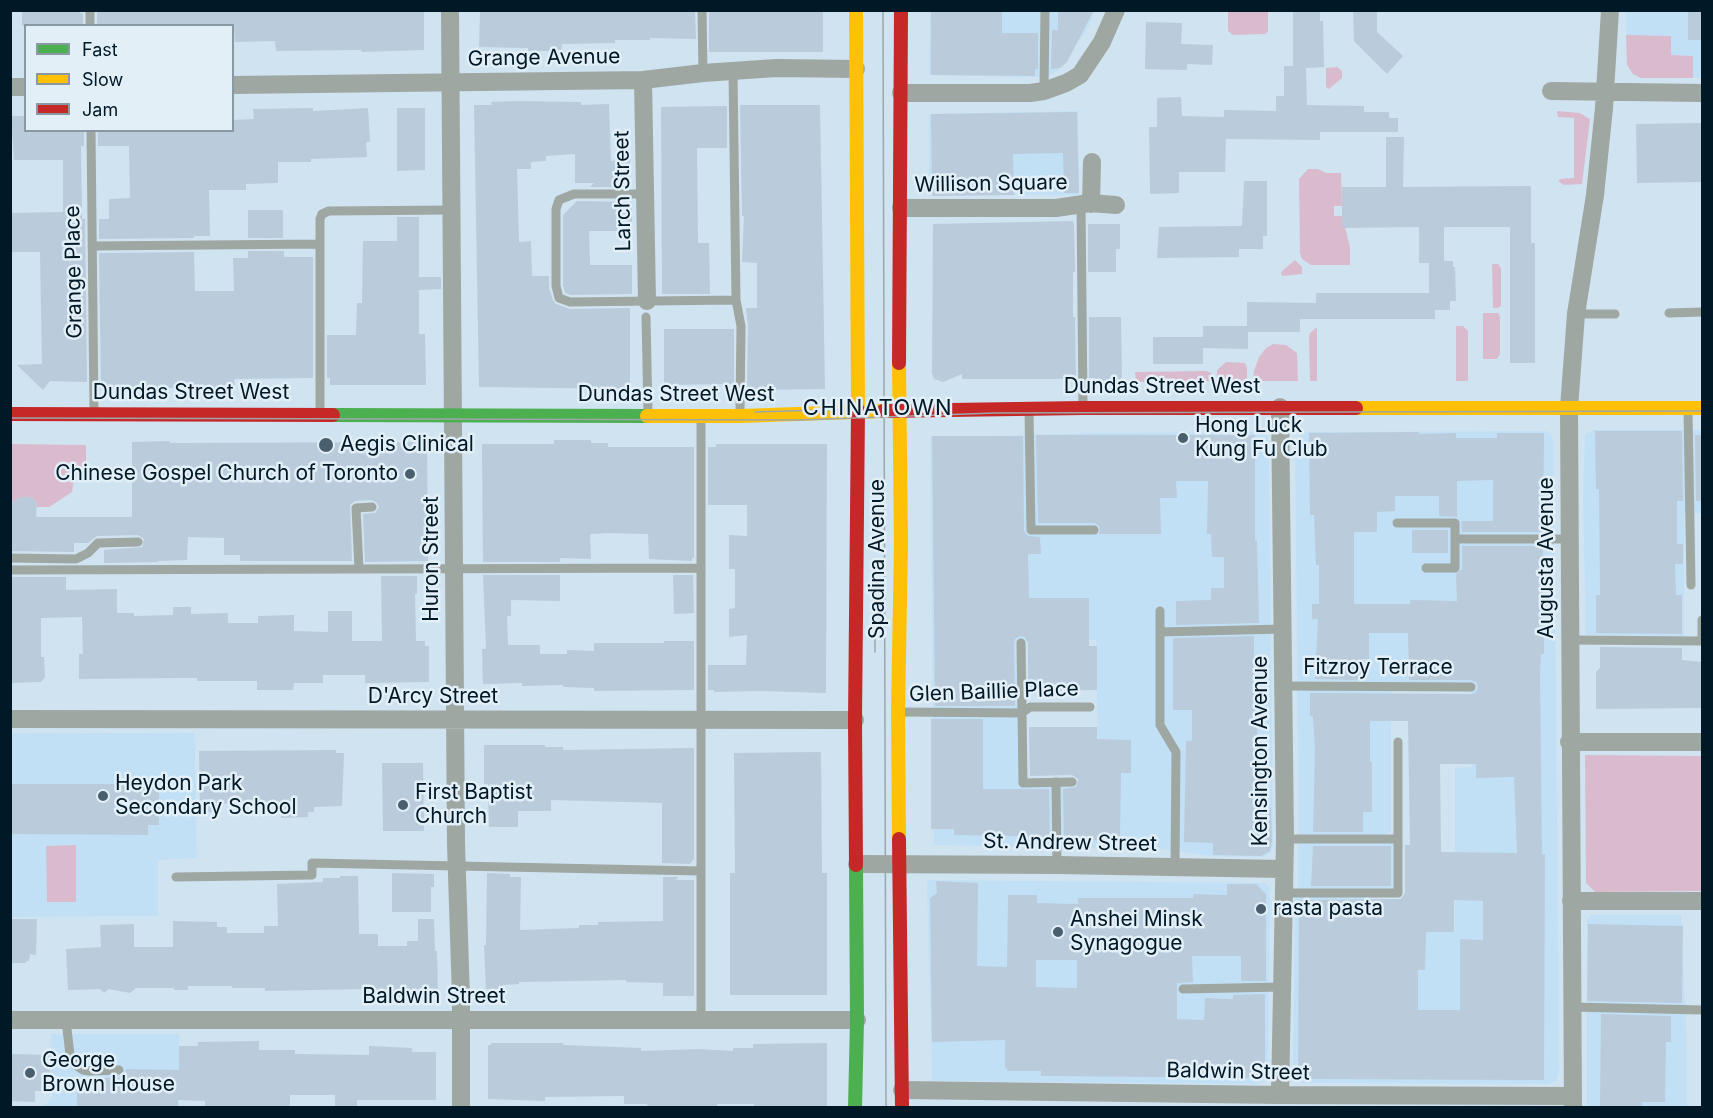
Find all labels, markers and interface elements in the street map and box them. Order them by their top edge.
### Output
legend [24,24,234,132]
text: Fast [82,39,118,60]
street label: Grange Avenue [468,44,620,72]
text: Slow [82,69,123,90]
text: Jam [82,99,118,120]
street label: Larch Street [609,130,637,252]
street label: Willison Square [914,170,1068,198]
street label: Grange Place [60,205,88,339]
street label: Dundas Street West [1064,374,1260,400]
street label: Dundas Street West [93,380,289,406]
street label: Dundas Street West [578,382,774,408]
district label: CHINATOWN [803,395,953,421]
place label: Hong Luck Kung Fu Club [1195,413,1328,463]
marker: Hong Luck Kung Fu Club [1176,431,1190,445]
place label: Aegis Clinical [340,432,474,458]
marker: Aegis Clinical [317,436,335,454]
place label: Chinese Gospel Church of Toronto [55,461,398,487]
marker: Chinese Gospel Church of Toronto [403,467,417,481]
street label: Augusta Avenue [1534,477,1560,639]
street label: Spadina Avenue [865,479,891,639]
street label: Huron Street [419,496,445,622]
street label: Fitzroy Terrace [1303,655,1453,681]
street label: Kensington Avenue [1248,656,1274,846]
street label: Glen Baillie Place [909,676,1079,708]
street label: D'Arcy Street [368,684,498,710]
place label: Heydon Park Secondary School [115,771,296,821]
place label: First Baptist Church [415,780,533,830]
marker: Heydon Park Secondary School [96,789,110,803]
marker: First Baptist Church [396,798,410,812]
street label: St. Andrew Street [983,829,1157,857]
place label: rasta pasta [1273,896,1383,922]
marker: rasta pasta [1254,902,1268,916]
place label: Anshei Minsk Synagogue [1070,907,1203,957]
marker: Anshei Minsk Synagogue [1051,925,1065,939]
street label: Baldwin Street [362,984,506,1010]
place label: George Brown House [42,1048,175,1098]
street label: Baldwin Street [1166,1058,1310,1086]
marker: George Brown House [23,1066,37,1080]

